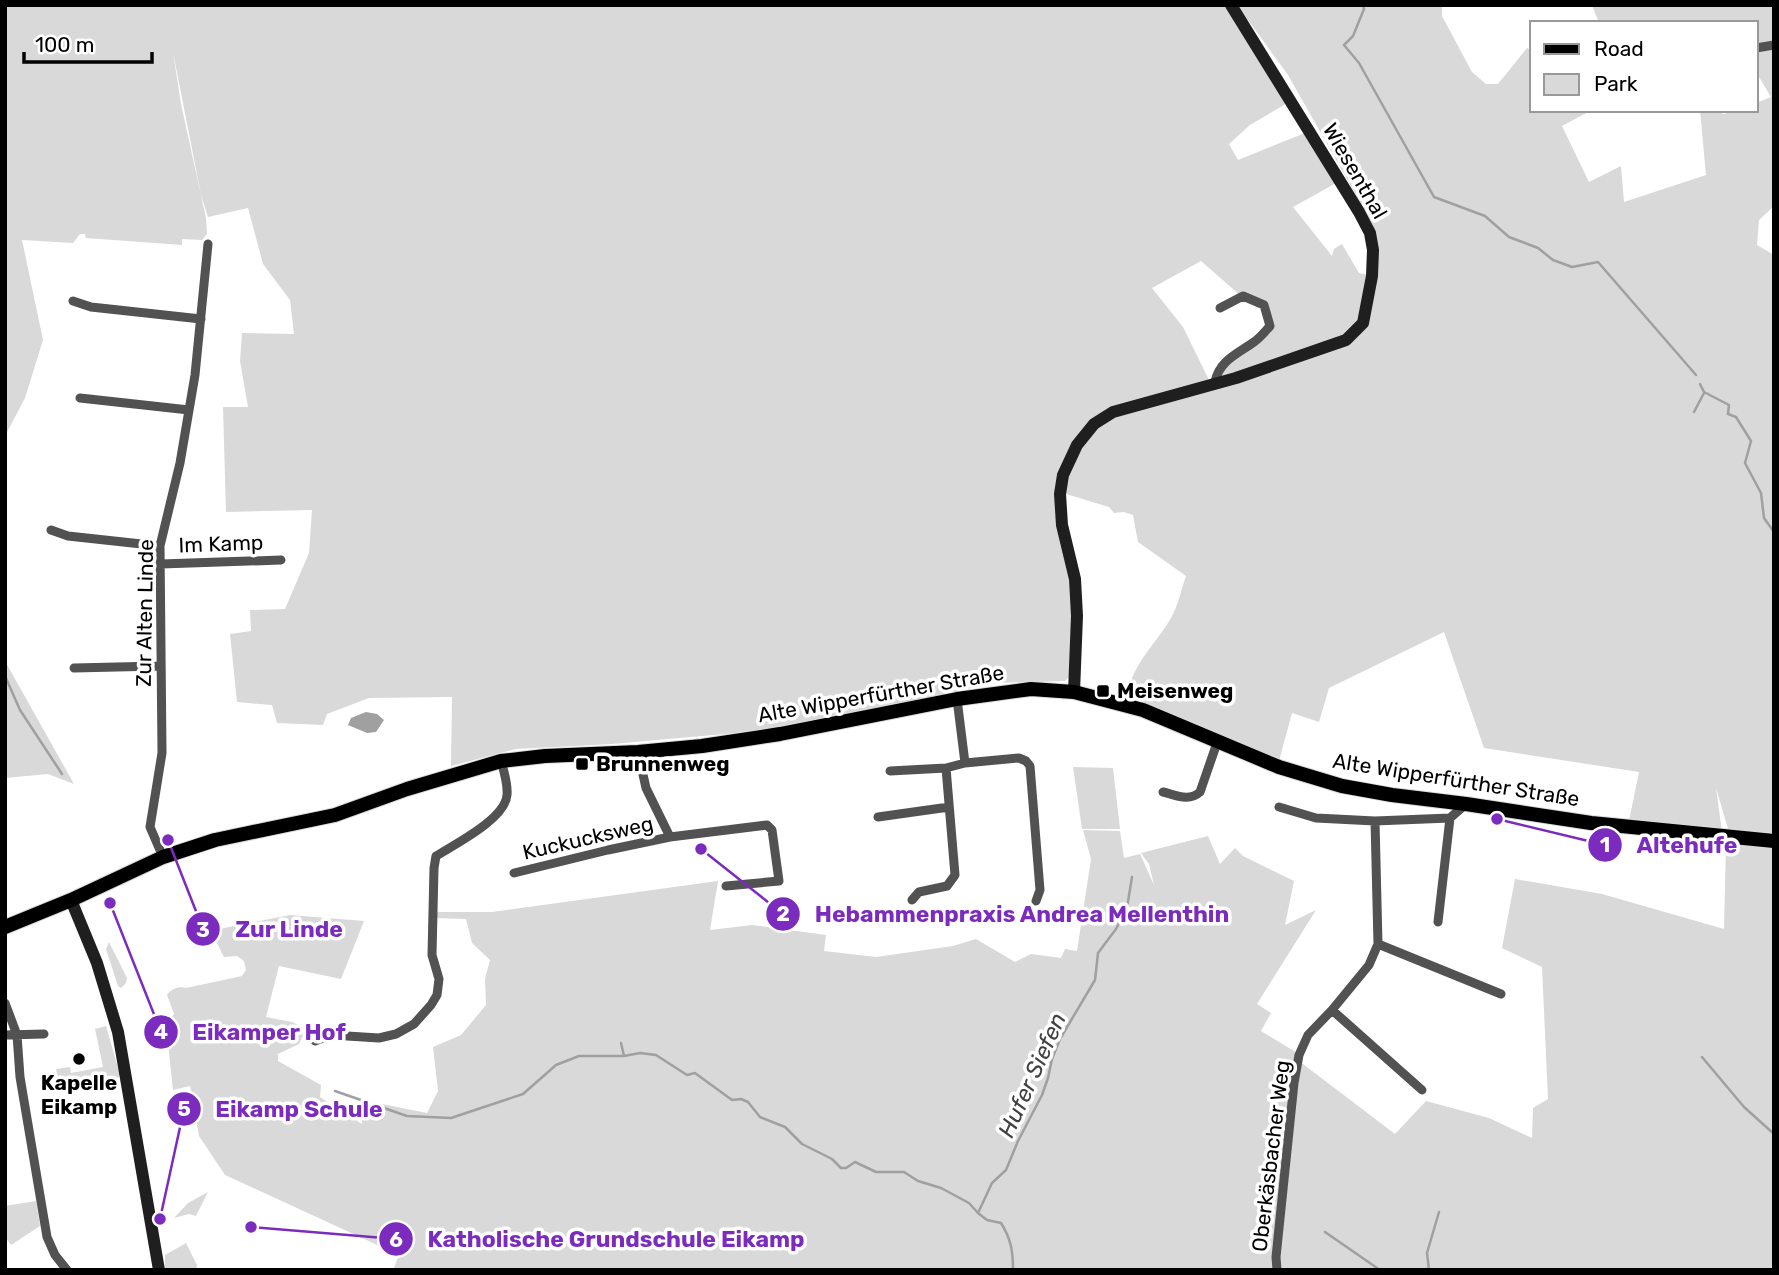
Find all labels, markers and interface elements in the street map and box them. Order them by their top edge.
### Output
scale bar [24,21,152,65]
legend [1530,21,1758,112]
text: 100 m [35,32,94,57]
text: Road [1594,36,1644,61]
text: Park [1594,71,1638,96]
street label: Wiesenthal [1318,118,1393,223]
street label: Im Kamp [178,530,264,557]
street label: Zur Alten Linde [131,539,158,687]
street label: Alte Wipperfürther Straße [756,660,1006,727]
place label: Meisenweg [1117,678,1233,703]
marker: Meisenweg [1095,683,1111,699]
street label: Alte Wipperfürther Straße [1331,748,1581,811]
place label: Brunnenweg [596,751,730,776]
marker: Brunnenweg [574,756,590,772]
street label: Kuckucksweg [520,810,656,865]
callout: Altehufe [1588,823,1752,867]
text: Altehufe [1637,831,1737,859]
text: 1 [1600,832,1610,857]
callout: Hebammenpraxis Andrea Mellenthin [765,892,1243,936]
text: Hebammenpraxis Andrea Mellenthin [815,900,1229,928]
text: 2 [776,901,790,926]
callout: Zur Linde [186,907,357,951]
text: Zur Linde [235,915,343,943]
text: 3 [196,917,210,942]
water label: Hufer Siefen [992,1008,1072,1142]
callout: Eikamper Hof [144,1010,360,1054]
text: Eikamper Hof [192,1018,347,1046]
text: 4 [154,1019,168,1044]
marker: Kapelle Eikamp [71,1051,87,1067]
street label: Oberkäsbacher Weg [1246,1059,1295,1253]
place label: Kapelle Eikamp [41,1070,117,1119]
callout: Eikamp Schule [166,1087,396,1131]
text: Eikamp Schule [215,1095,383,1123]
text: 5 [177,1096,191,1121]
callout: Katholische Grundschule Eikamp [379,1217,819,1261]
text: Katholische Grundschule Eikamp [427,1225,805,1253]
text: 6 [389,1227,403,1252]

